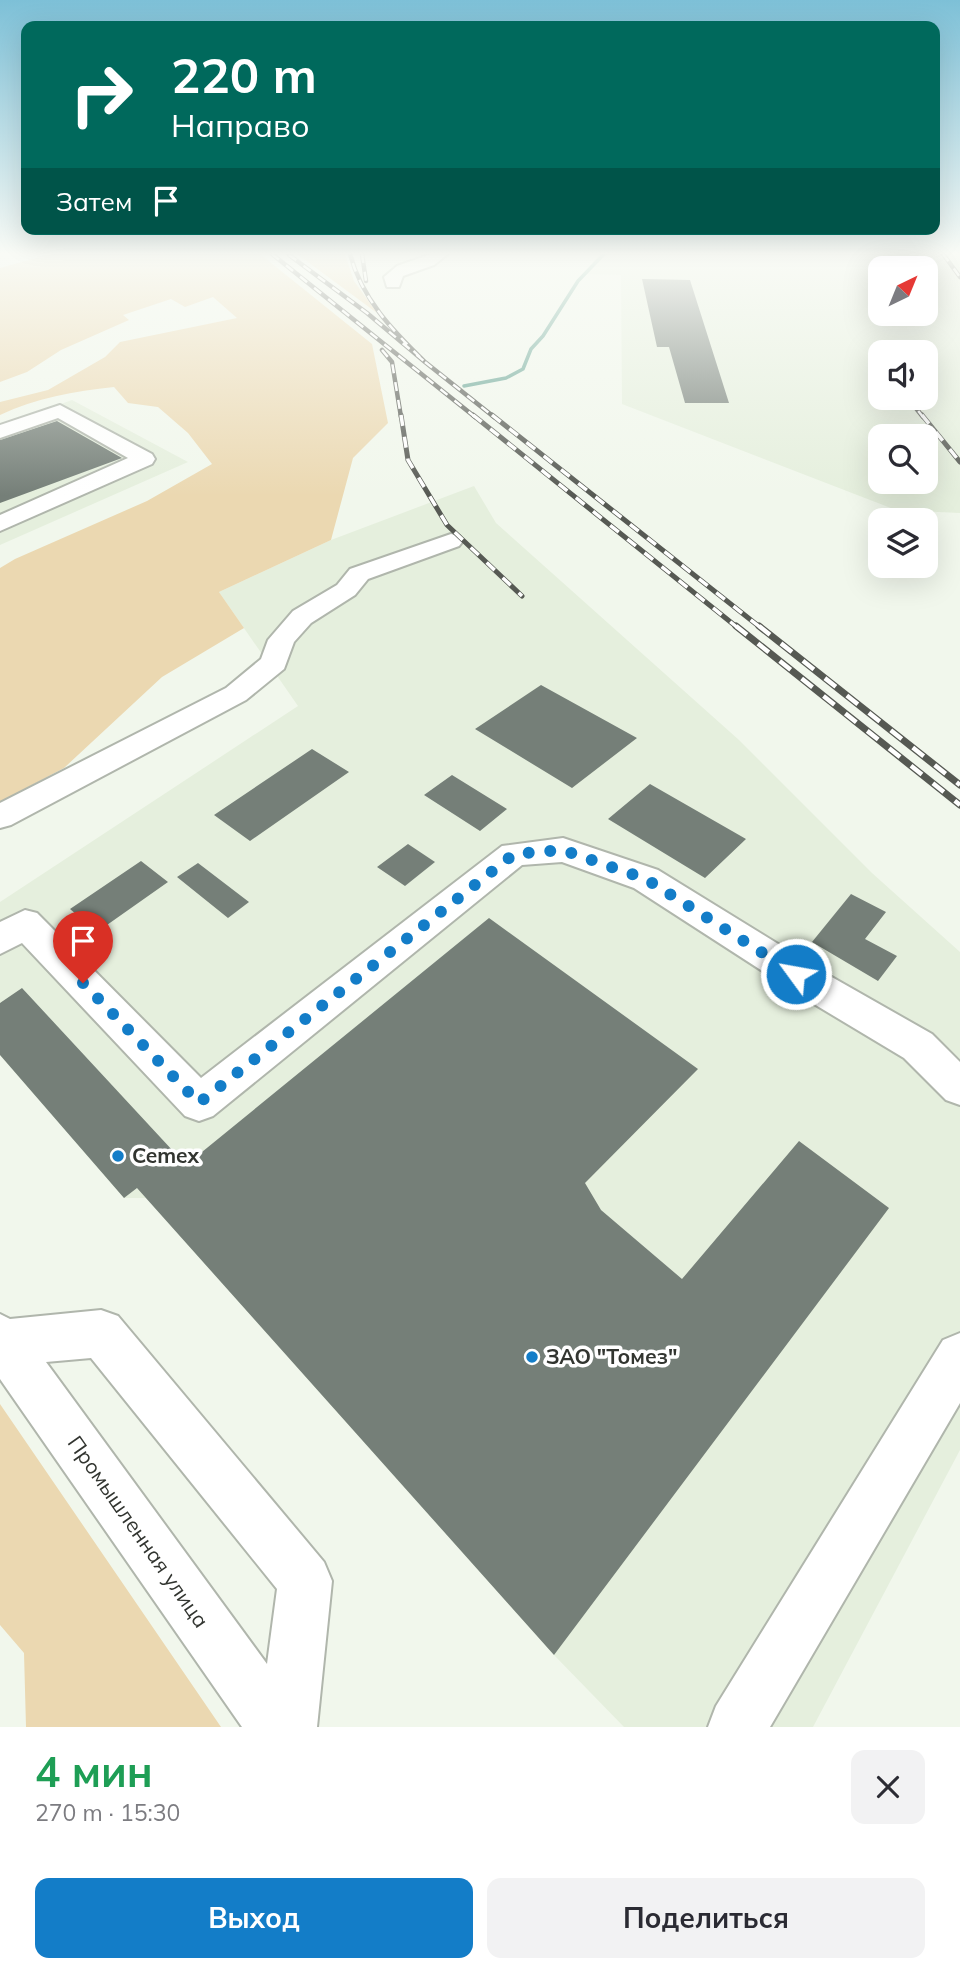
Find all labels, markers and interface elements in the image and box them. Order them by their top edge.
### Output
text: 220 m [171,44,317,105]
icon: right [56,49,147,140]
text: Направо [171,105,310,145]
icon: arrive [147,182,185,220]
text: Затем [56,185,133,218]
north arrow [868,256,938,326]
map controls [868,256,938,578]
button: sound [868,340,938,410]
button: search [868,424,938,494]
button: layers [868,508,938,578]
pin [53,911,113,983]
icon: arrive [64,922,102,960]
position arrow [759,937,833,1011]
place label: Cemex [132,1142,199,1168]
marker: Cemex [110,1148,126,1164]
place label: ЗАО "Томез" [546,1343,677,1369]
marker: ЗАО "Томез" [524,1349,540,1365]
street label: Промышленная улица [63,1431,215,1632]
text: 4 мин [35,1745,153,1798]
button: close [851,1750,925,1824]
text: 270 m · 15:30 [35,1798,180,1827]
button: Выход [35,1878,473,1958]
button: Поделиться [487,1878,925,1958]

